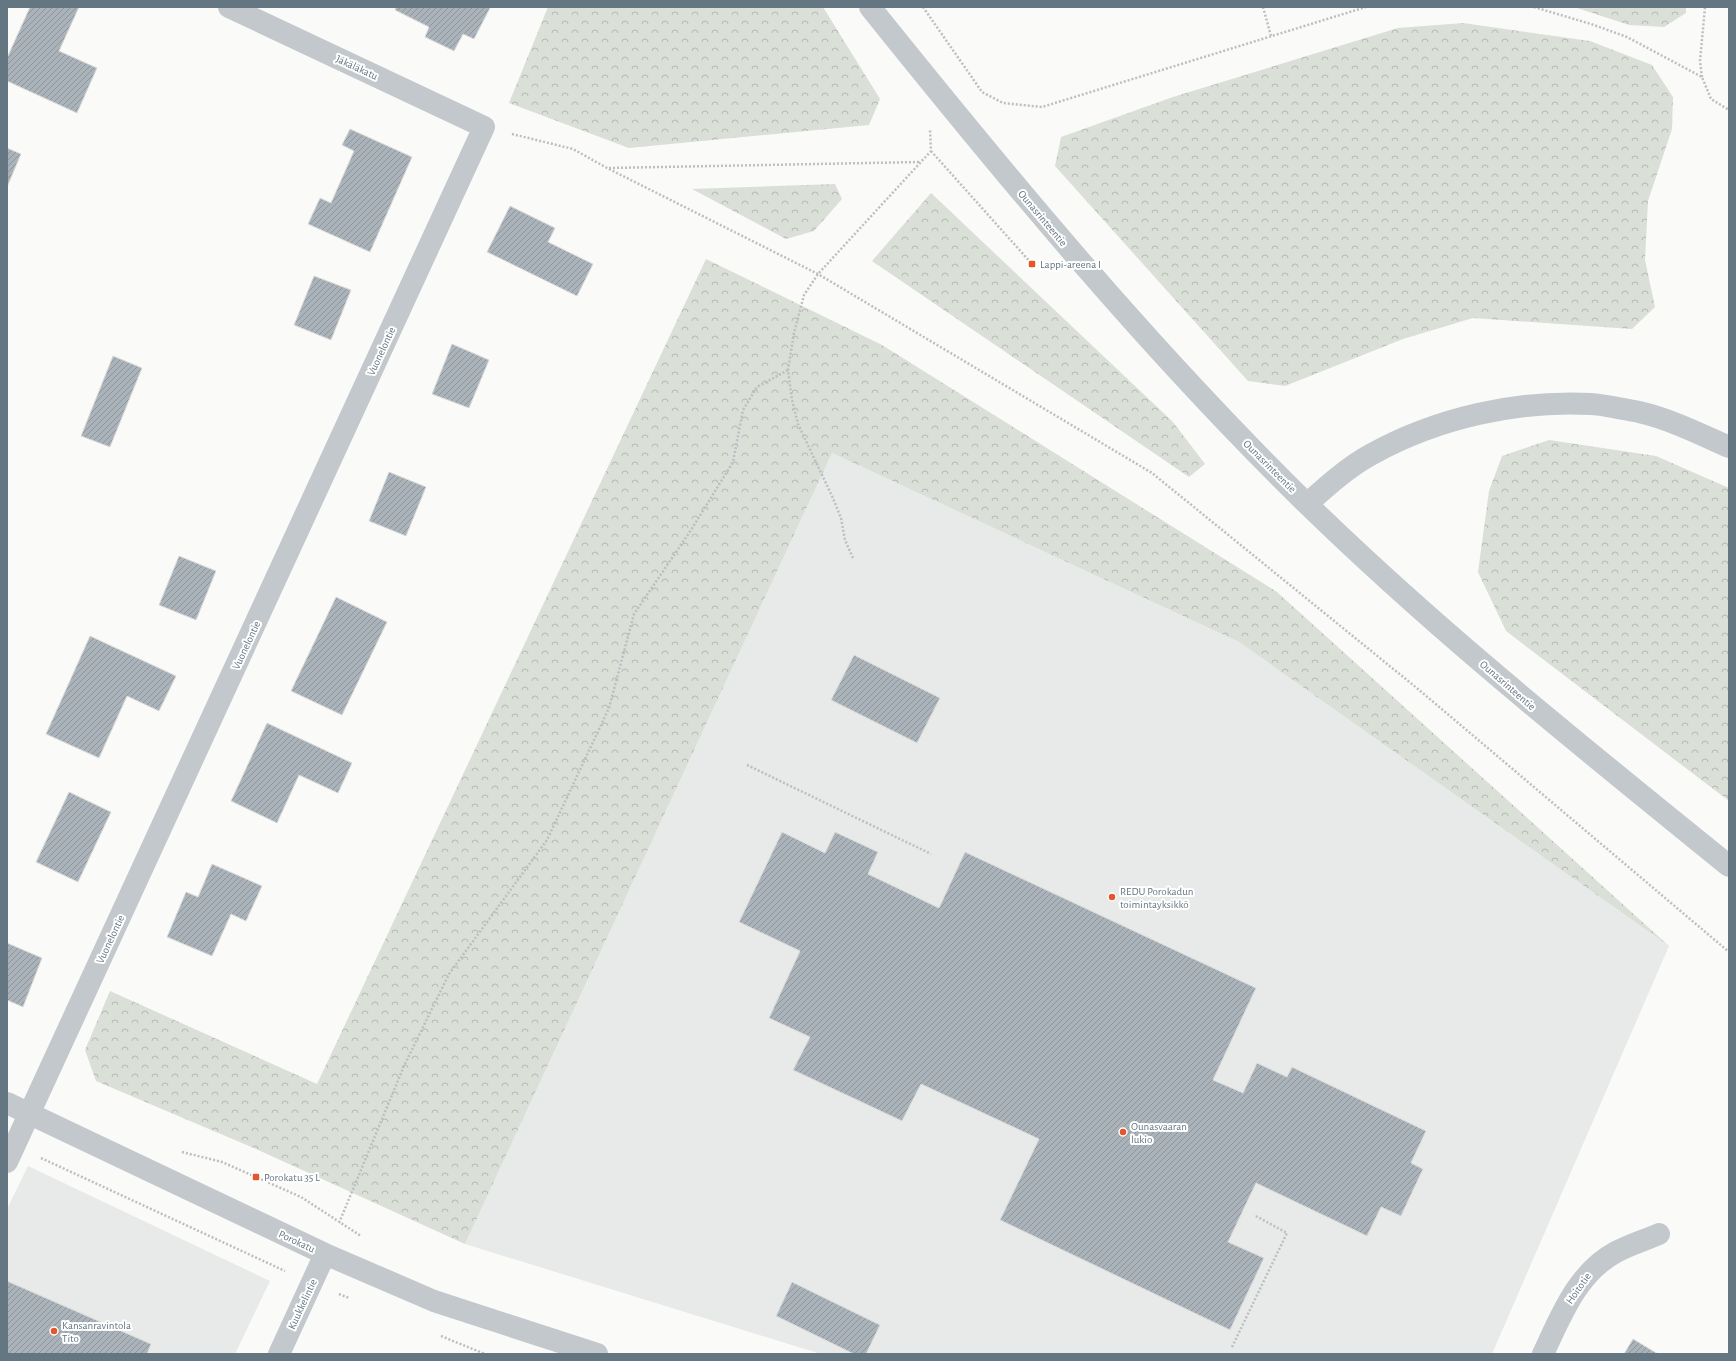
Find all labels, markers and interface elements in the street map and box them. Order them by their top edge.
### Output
street label: Jäkäläkatu [334,53,380,82]
street label: Ounasrinteentie [1016,188,1069,249]
marker: Lappi-areena I [1027,259,1037,269]
place label: Lappi-areena I [1040,259,1101,270]
street label: Vuonelontie [365,325,397,377]
street label: Ounasrinteentie [1241,438,1298,495]
street label: Vuonelontie [230,619,262,671]
street label: Ounasrinteentie [1478,658,1538,712]
place label: REDU Porokadun toimintayksikkö [1120,886,1193,910]
marker: REDU Porokadun toimintayksikkö [1107,892,1117,902]
street label: Vuonelontie [94,913,126,965]
place label: Ounasvaaran lukio [1131,1121,1187,1145]
marker: Ounasvaaran lukio [1118,1127,1128,1137]
marker: Porokatu 35 L [251,1172,261,1182]
place label: Porokatu 35 L [264,1172,320,1183]
street label: Porokatu [277,1228,317,1255]
street label: Hoitotie [1564,1271,1593,1306]
street label: Kuukkelintie [286,1277,319,1331]
place label: Kansanravintola Tito [62,1320,131,1344]
marker: Kansanravintola Tito [49,1326,59,1336]

